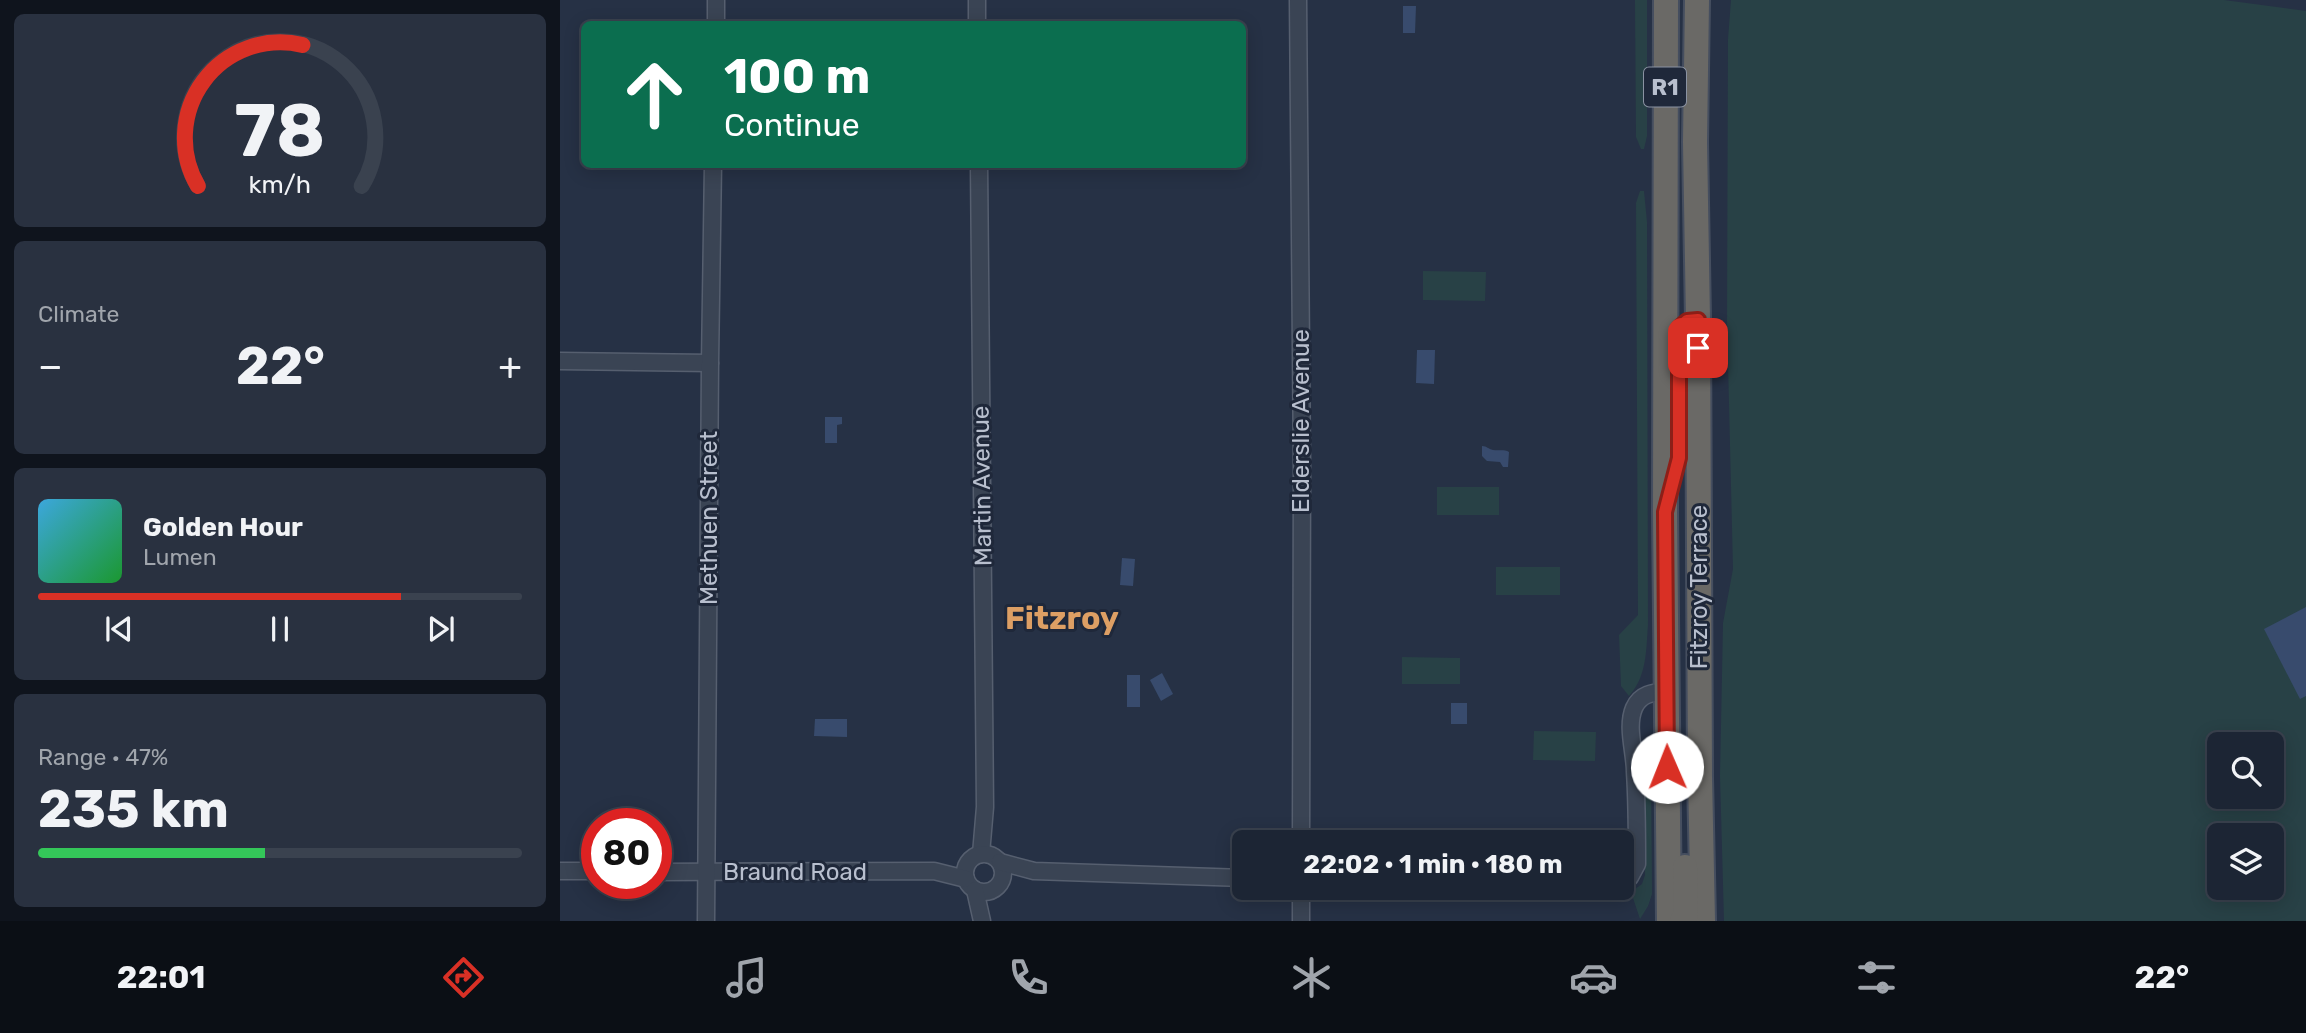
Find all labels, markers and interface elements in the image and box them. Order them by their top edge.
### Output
text: 100 m [724,47,870,105]
icon: ahead [609,49,700,140]
road number: R1 [1644,68,1686,106]
text: 78 [235,89,326,175]
text: Continue [724,106,860,144]
text: km/h [249,170,311,199]
text: Climate [38,300,119,328]
pin [1668,318,1728,378]
street label: Elderslie Avenue [1287,329,1315,513]
icon: arrive [1679,329,1717,367]
text: 22° [236,335,325,397]
text: − [38,343,63,389]
text: + [498,343,522,389]
street label: Martin Avenue [967,406,997,566]
street label: Methuen Street [695,431,723,605]
street label: Fitzroy Terrace [1685,505,1713,669]
text: Golden Hour [143,512,303,543]
text: Lumen [143,543,217,571]
district label: Fitzroy [1005,599,1119,637]
icon: previous [100,610,138,648]
icon: pause [261,610,299,648]
icon: next [422,610,460,648]
position arrow [1630,730,1704,804]
map controls [2207,732,2284,900]
button: search [2207,732,2284,809]
text: Range · 47% [38,743,168,771]
text: 235 km [38,778,229,840]
speed limit sign: 80 [581,808,672,899]
button: layers [2207,823,2284,900]
text: 22:02 · 1 min · 180 m [1303,849,1563,880]
street label: Braund Road [723,858,867,886]
icon: directions [439,953,488,1002]
icon: music [722,953,771,1002]
icon: phone [1004,953,1053,1002]
icon: climate [1287,953,1336,1002]
icon: car [1569,953,1618,1002]
icon: filters [1852,953,1901,1002]
text: 22:01 [117,958,205,996]
text: 22° [2134,958,2189,996]

